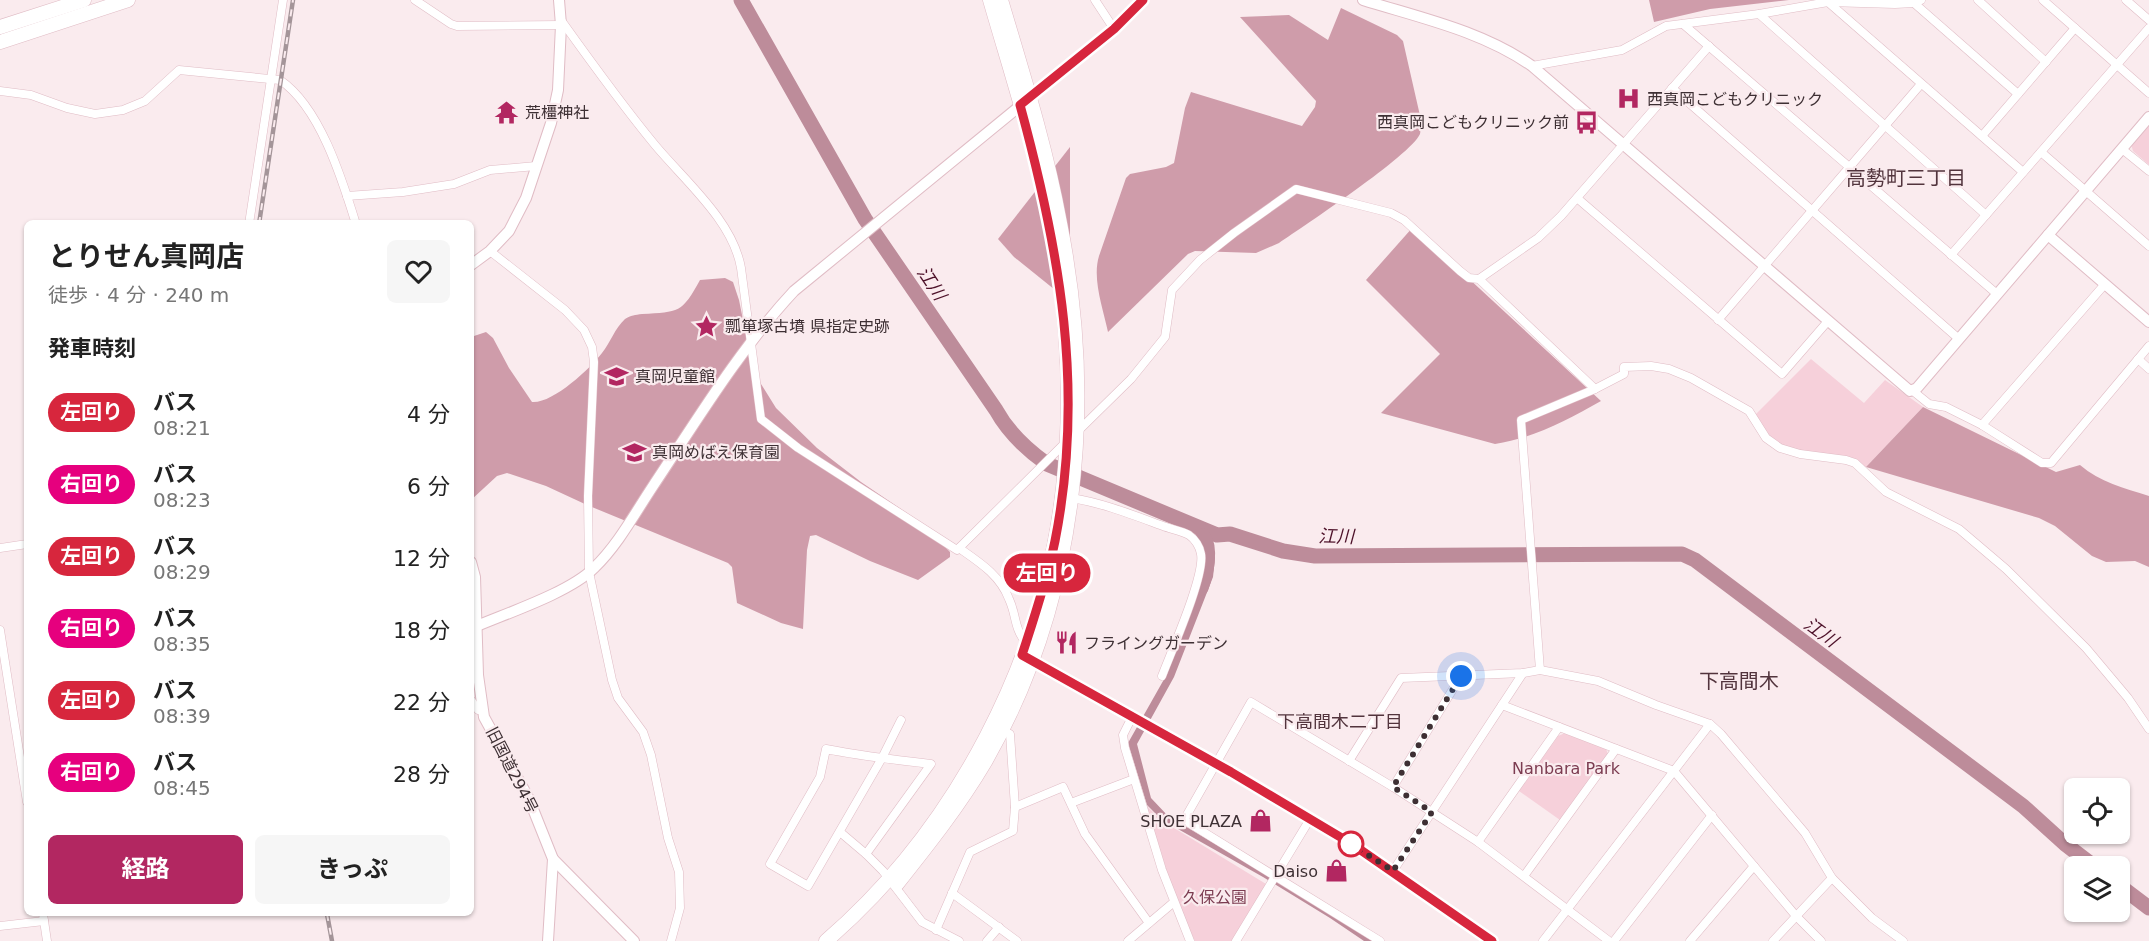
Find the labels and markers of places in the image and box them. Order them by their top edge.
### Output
hospital icon: 西真岡こどもクリニック [1616,86,1642,112]
place label: 西真岡こどもクリニック [1647,90,1823,109]
temple icon: 荒橿神社 [494,99,520,125]
place label: 荒橿神社 [525,103,589,122]
bus stop icon: 西真岡こどもクリニック前 [1574,109,1600,135]
place label: 西真岡こどもクリニック前 [1377,113,1569,132]
place icon: 瓢箪塚古墳 県指定史跡 [694,313,720,339]
place label: 瓢箪塚古墳 県指定史跡 [725,317,890,336]
school or university icon: 真岡児童館 [604,363,630,389]
place label: 真岡児童館 [635,367,715,386]
school or university icon: 真岡めばえ保育園 [621,439,647,465]
place label: 真岡めばえ保育園 [652,443,780,462]
restaurant icon: フライングガーデン [1053,630,1079,656]
place label: フライングガーデン [1084,634,1228,653]
shop icon: SHOE PLAZA [1247,808,1273,834]
place label: SHOE PLAZA [1140,812,1242,831]
unlabelled marker [1338,831,1364,857]
shop icon: Daiso [1323,858,1349,884]
place label: Daiso [1273,862,1318,881]

